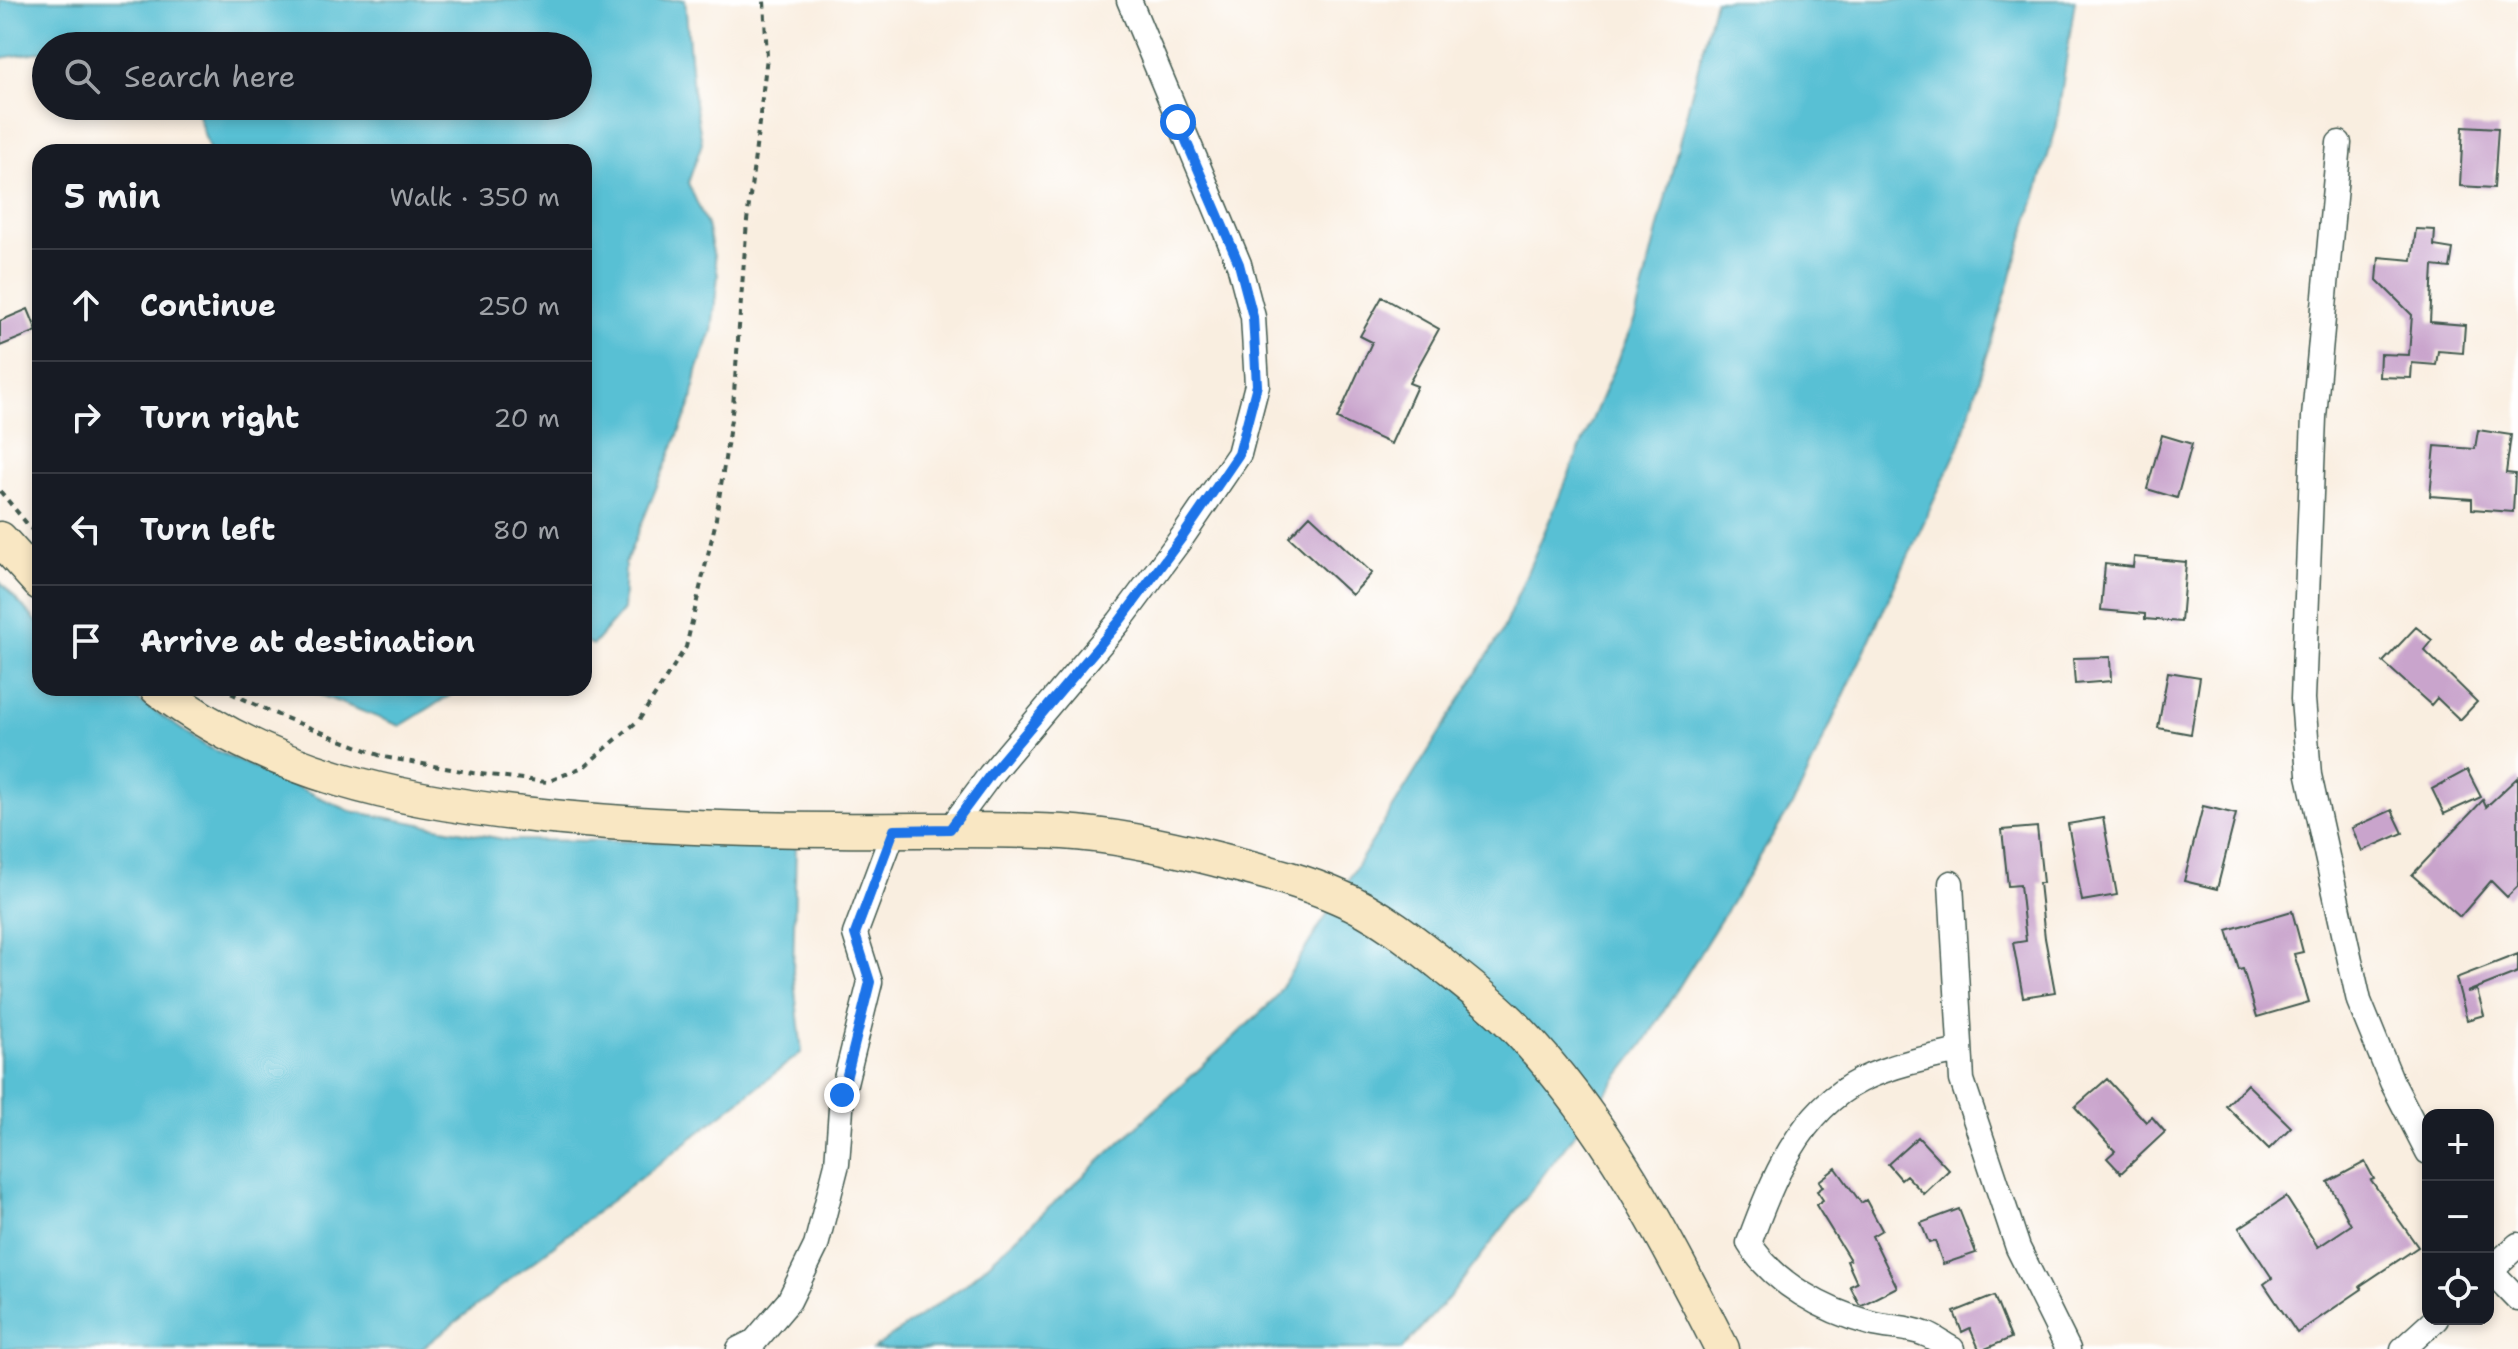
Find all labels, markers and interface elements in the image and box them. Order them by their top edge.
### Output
search box [32,32,592,120]
icon: search [60,54,104,98]
text: Search here [124,56,295,97]
route start [1160,104,1196,140]
text: 5 min [64,173,161,219]
text: Walk · 350 m [390,179,560,214]
icon: ahead [64,283,108,327]
text: Continue [140,285,276,326]
text: 250 m [477,288,560,323]
icon: right [64,395,108,439]
text: Turn right [140,397,299,438]
text: 20 m [493,400,560,435]
icon: left [64,507,108,551]
text: Turn left [140,509,275,550]
text: 80 m [493,512,560,547]
icon: arrive [64,619,108,663]
text: Arrive at destination [140,621,475,662]
route end [824,1077,860,1113]
map controls [2422,1109,2494,1325]
button: + [2422,1109,2494,1181]
button: − [2422,1181,2494,1253]
button: locate [2422,1253,2494,1325]

